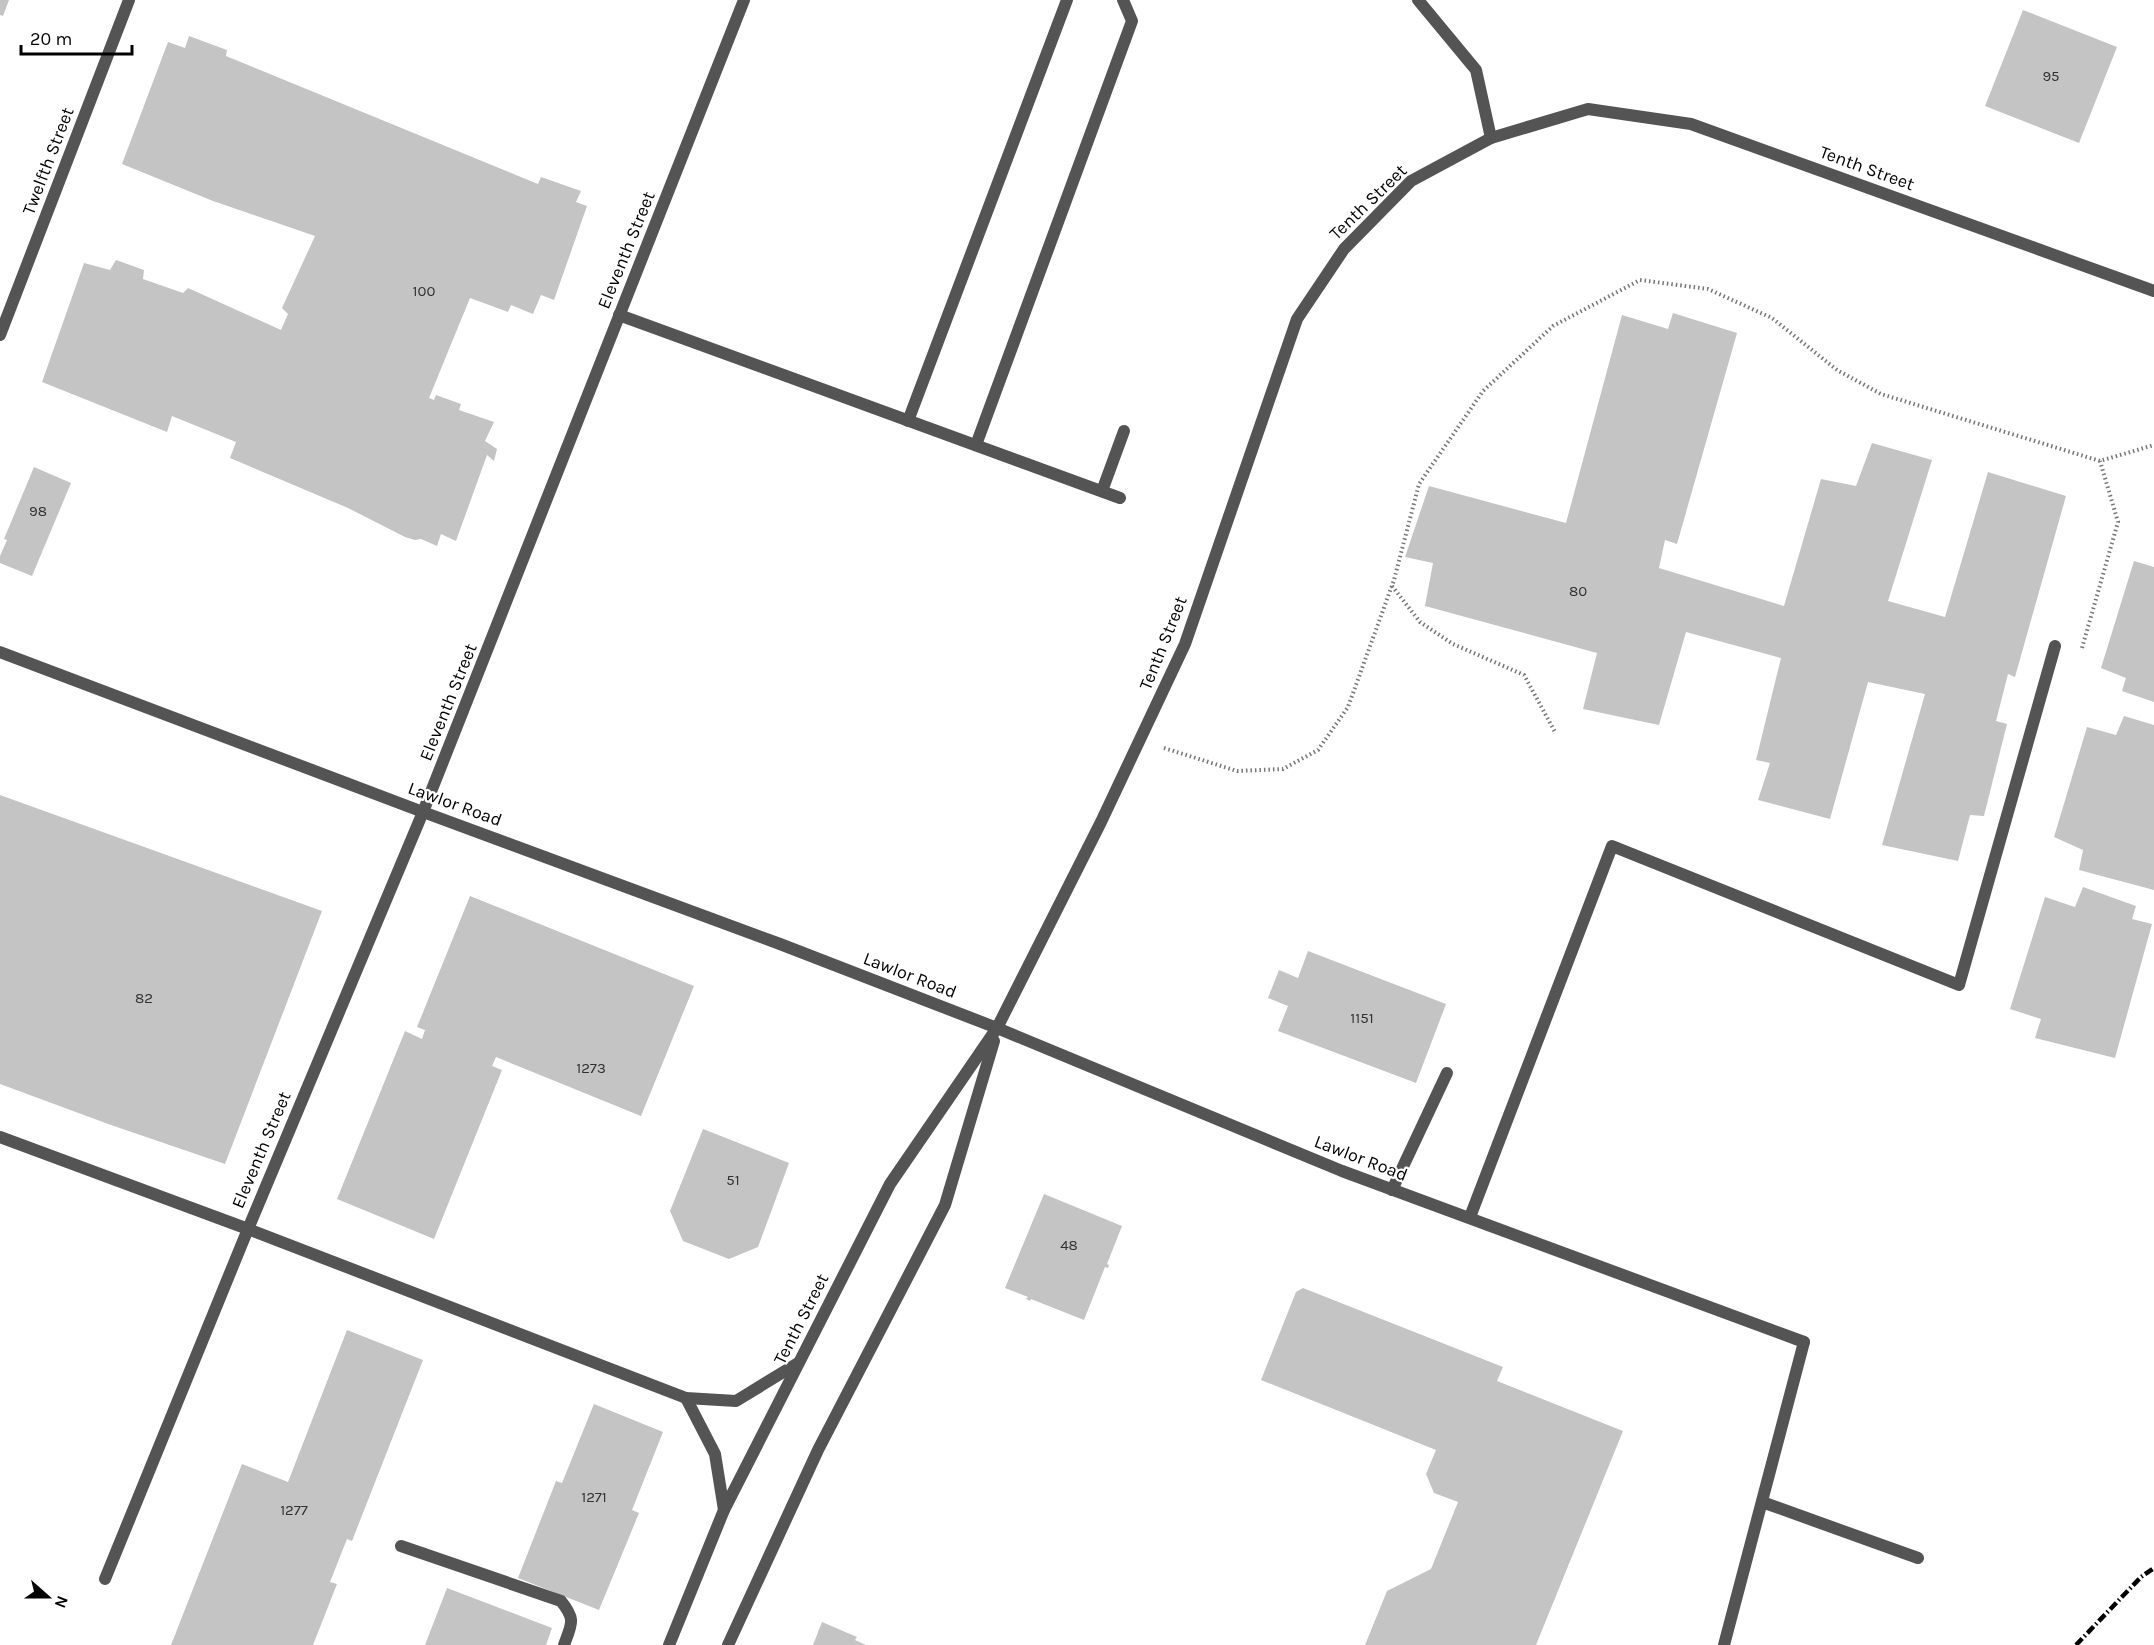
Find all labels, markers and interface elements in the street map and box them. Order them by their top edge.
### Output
scale bar [21,18,132,56]
text: 20 m [30,28,72,50]
house number: 95 [2042,67,2060,85]
street label: Twelfth Street [17,104,79,218]
street label: Tenth Street [1817,141,1918,195]
street label: Tenth Street [1325,160,1411,244]
street label: Eleventh Street [592,188,660,312]
house number: 100 [413,282,435,300]
house number: 98 [29,502,47,520]
house number: 80 [1569,582,1587,600]
street label: Tenth Street [1134,593,1192,693]
street label: Eleventh Street [414,640,482,764]
street label: Lawlor Road [405,777,505,831]
street label: Lawlor Road [860,947,960,1003]
house number: 82 [135,989,153,1007]
house number: 1151 [1350,1009,1374,1027]
house number: 1273 [576,1059,606,1077]
street label: Eleventh Street [226,1088,296,1212]
street label: Lawlor Road [1311,1130,1411,1186]
house number: 51 [726,1171,740,1189]
house number: 48 [1060,1236,1078,1254]
street label: Tenth Street [769,1270,833,1368]
house number: 1271 [581,1488,607,1506]
house number: 1277 [280,1501,308,1519]
north arrow [18,1567,78,1627]
text: N [51,1593,72,1611]

